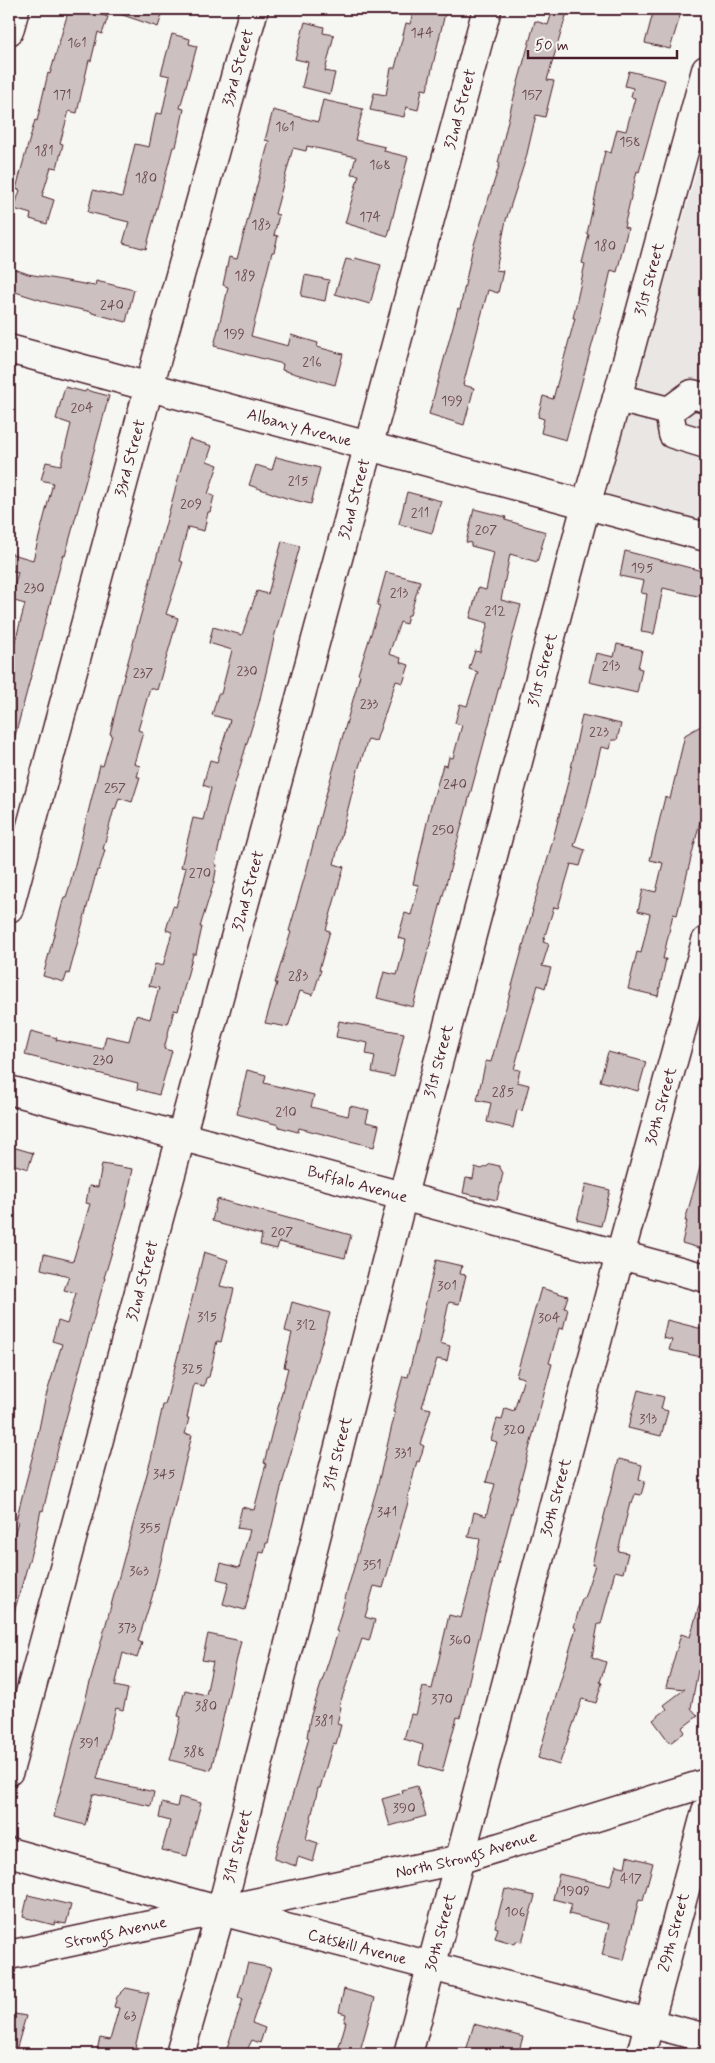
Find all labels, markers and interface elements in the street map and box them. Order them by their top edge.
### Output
house number: 144 [410,24,434,42]
street label: 33rd Street [217,26,259,109]
scale bar [528,28,676,60]
house number: 161 [67,34,87,52]
text: 50 m [535,36,569,56]
street label: 32nd Street [439,66,481,152]
house number: 171 [53,86,71,104]
house number: 157 [521,86,543,104]
house number: 161 [275,118,295,136]
house number: 158 [619,133,641,151]
house number: 181 [34,142,54,160]
house number: 168 [369,156,391,174]
house number: 180 [135,169,157,187]
house number: 174 [359,208,381,226]
house number: 183 [251,216,271,234]
house number: 180 [594,237,616,255]
street label: 31st Street [629,239,669,318]
house number: 189 [234,267,256,285]
house number: 240 [100,296,124,314]
house number: 199 [223,325,245,343]
house number: 216 [302,353,322,371]
house number: 199 [441,392,463,410]
house number: 204 [70,399,94,417]
street label: Albany Avenue [245,403,355,452]
street label: 33rd Street [109,416,151,499]
street label: 32nd Street [333,456,375,542]
house number: 215 [288,472,309,490]
house number: 209 [180,495,202,513]
house number: 211 [411,504,429,522]
house number: 207 [475,521,498,539]
house number: 195 [631,559,653,577]
house number: 230 [23,579,45,597]
house number: 213 [390,584,409,602]
house number: 212 [484,602,506,620]
street label: 31st Street [523,630,562,709]
house number: 213 [602,657,621,675]
house number: 230 [236,662,258,680]
house number: 237 [133,664,153,682]
house number: 233 [360,695,379,713]
house number: 223 [589,723,609,741]
house number: 240 [443,775,467,793]
house number: 257 [104,779,126,797]
house number: 250 [432,821,454,839]
street label: 32nd Street [227,848,269,934]
house number: 270 [189,864,211,882]
house number: 283 [288,967,308,985]
street label: 31st Street [419,1021,458,1100]
house number: 230 [92,1051,114,1069]
street label: 30th Street [640,1064,682,1148]
house number: 285 [492,1083,514,1101]
house number: 210 [275,1103,297,1121]
street label: Buffalo Avenue [305,1160,410,1208]
house number: 207 [271,1223,294,1241]
street label: 32nd Street [121,1238,163,1323]
house number: 301 [437,1277,457,1295]
house number: 315 [197,1308,217,1326]
house number: 304 [538,1309,560,1327]
house number: 312 [296,1316,316,1334]
house number: 325 [181,1360,203,1378]
house number: 313 [639,1410,657,1428]
street label: 31st Street [318,1414,357,1492]
house number: 320 [503,1421,525,1439]
house number: 331 [394,1444,412,1462]
street label: 30th Street [535,1455,576,1539]
house number: 345 [153,1465,176,1483]
house number: 341 [377,1503,397,1521]
house number: 355 [139,1519,161,1537]
house number: 351 [362,1556,382,1574]
house number: 363 [129,1562,149,1580]
house number: 373 [117,1619,137,1637]
house number: 360 [449,1631,471,1649]
house number: 370 [431,1690,453,1708]
house number: 380 [195,1697,217,1715]
house number: 381 [314,1712,334,1730]
house number: 391 [79,1734,99,1752]
house number: 388 [183,1743,205,1761]
house number: 390 [392,1799,416,1817]
street label: 31st Street [218,1806,257,1885]
street label: North Strongs Avenue [393,1826,539,1883]
house number: 417 [620,1870,642,1888]
house number: 1909 [560,1882,590,1900]
street label: 30th Street [420,1890,461,1974]
street label: 29th Street [653,1890,694,1974]
house number: 106 [505,1903,525,1921]
street label: Strongs Avenue [63,1911,169,1953]
street label: Catskill Avenue [305,1924,410,1970]
house number: 63 [123,2007,137,2025]

